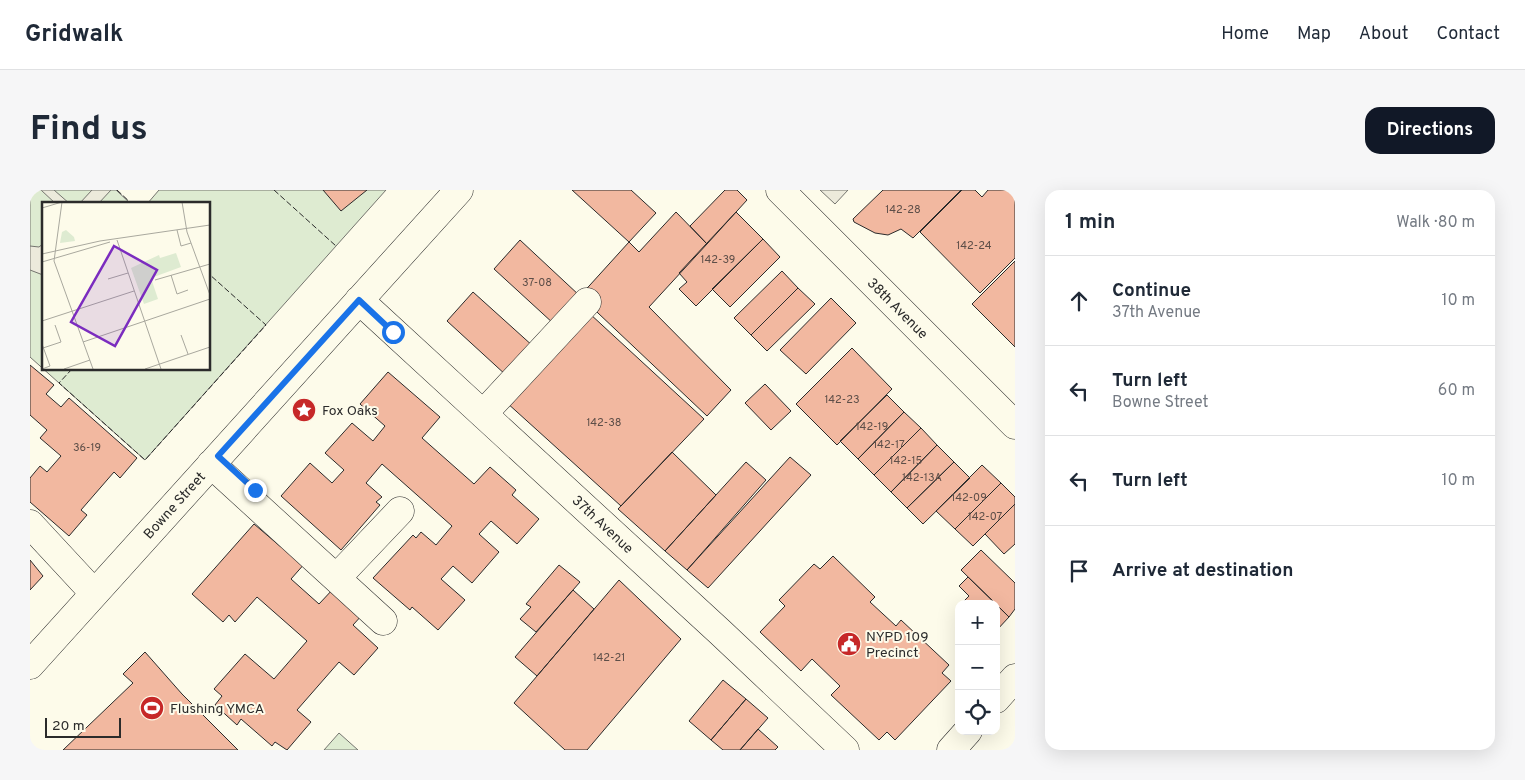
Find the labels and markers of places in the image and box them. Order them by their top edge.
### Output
place icon: Fox Oaks [291,397,317,423]
place label: Fox Oaks [322,403,378,420]
place label: NYPD 109 Precinct [866,629,929,662]
public building icon: NYPD 109 Precinct [836,631,862,657]
sports icon: Flushing YMCA [139,695,165,721]
place label: Flushing YMCA [170,701,264,718]

